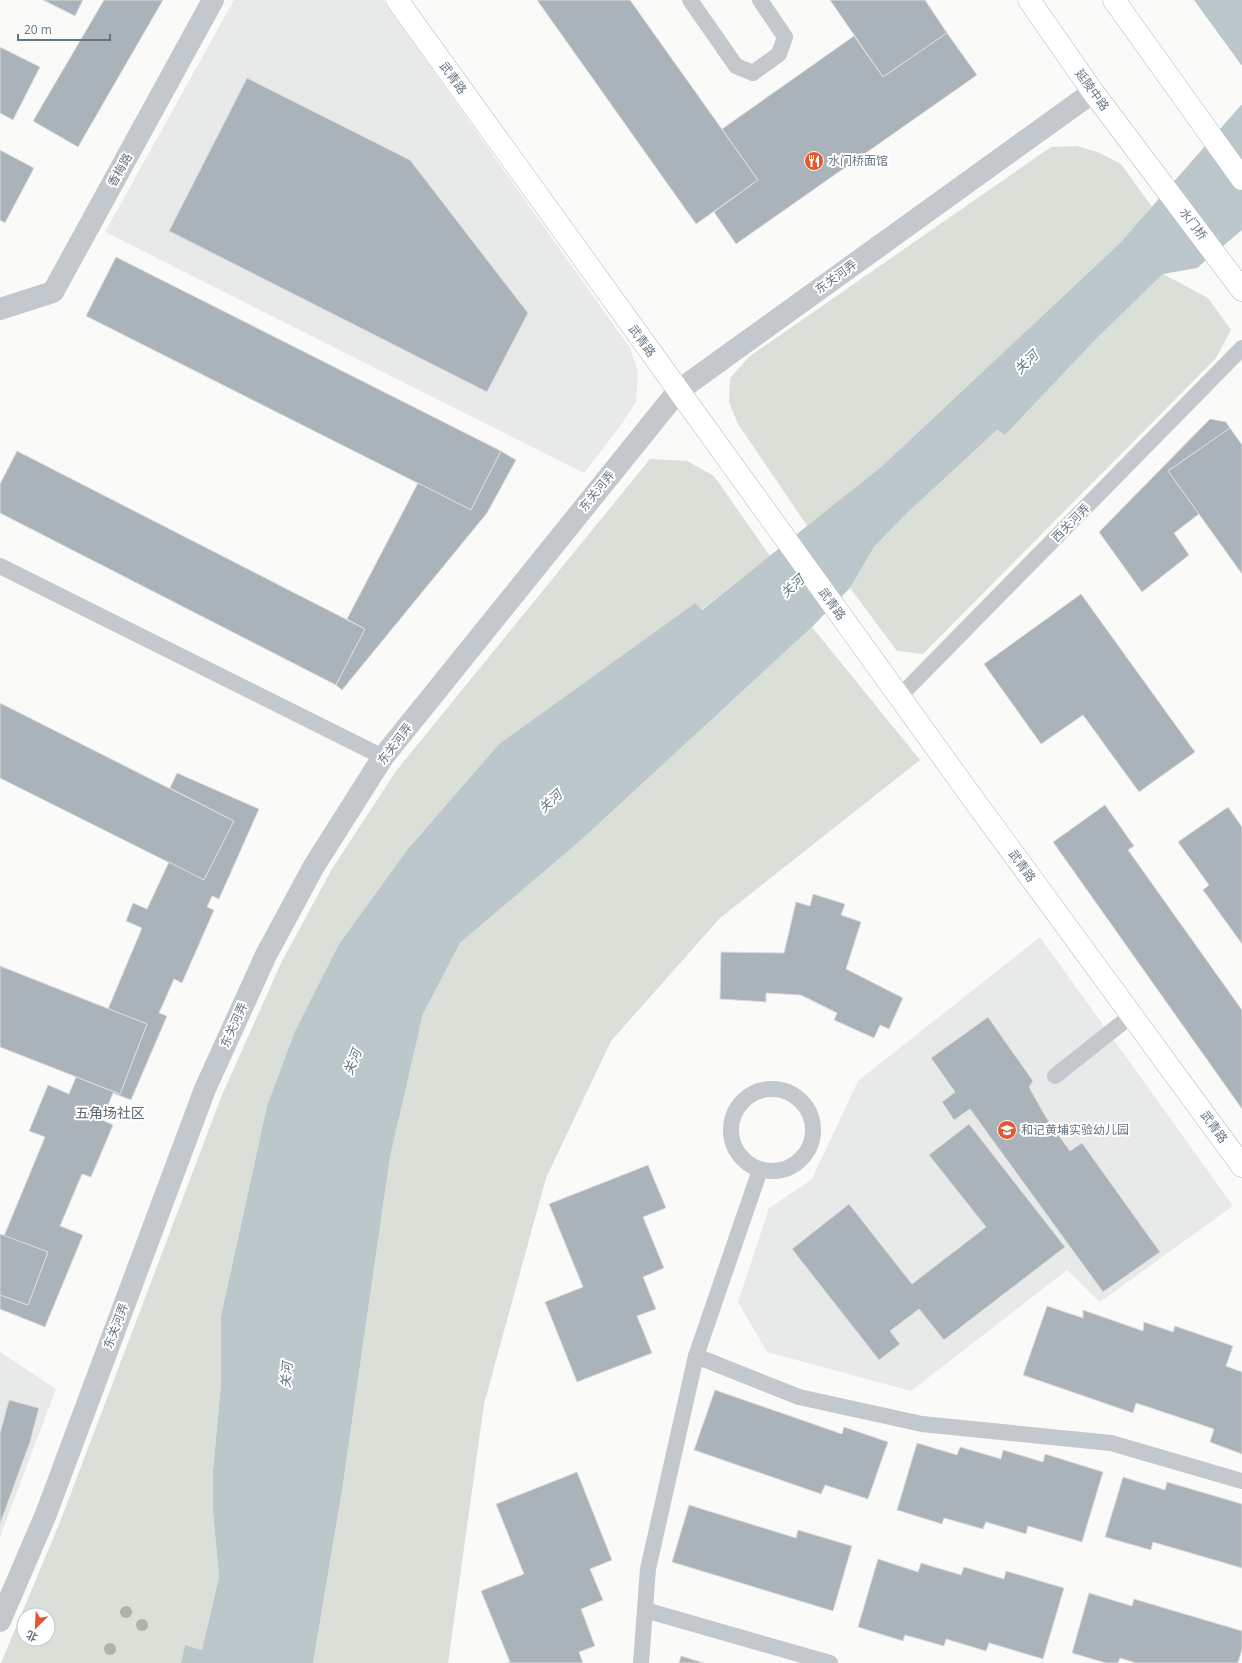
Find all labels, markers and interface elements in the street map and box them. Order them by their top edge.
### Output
scale bar [18,16,110,42]
text: 20 m [24,21,52,38]
street label: 武青路 [436,58,471,97]
street label: 延陵中路 [1071,65,1113,114]
street label: 香梅路 [103,150,136,190]
restaurant icon: 水门桥面馆 [803,150,825,172]
place label: 水门桥面馆 [828,152,888,169]
street label: 水门桥 [1176,204,1211,243]
street label: 东关河弄 [811,256,860,298]
street label: 武青路 [625,321,660,360]
water label: 关河 [1010,344,1044,378]
street label: 东关河弄 [575,467,618,515]
street label: 西关河弄 [1048,500,1094,546]
water label: 关河 [776,569,810,601]
street label: 武青路 [815,584,850,623]
street label: 东关河弄 [373,719,416,768]
water label: 关河 [534,784,568,816]
street label: 武青路 [1005,846,1040,885]
street label: 东关河弄 [216,999,251,1050]
water label: 关河 [339,1044,366,1077]
district label: 五角场社区 [75,1103,145,1122]
street label: 武青路 [1197,1107,1232,1146]
school or university icon: 和记黄埔实验幼儿园 [996,1119,1018,1141]
place label: 和记黄埔实验幼儿园 [1021,1121,1129,1138]
street label: 东关河弄 [99,1300,132,1351]
water label: 关河 [276,1358,296,1389]
north arrow [16,1607,56,1647]
text: 北 [24,1628,40,1646]

